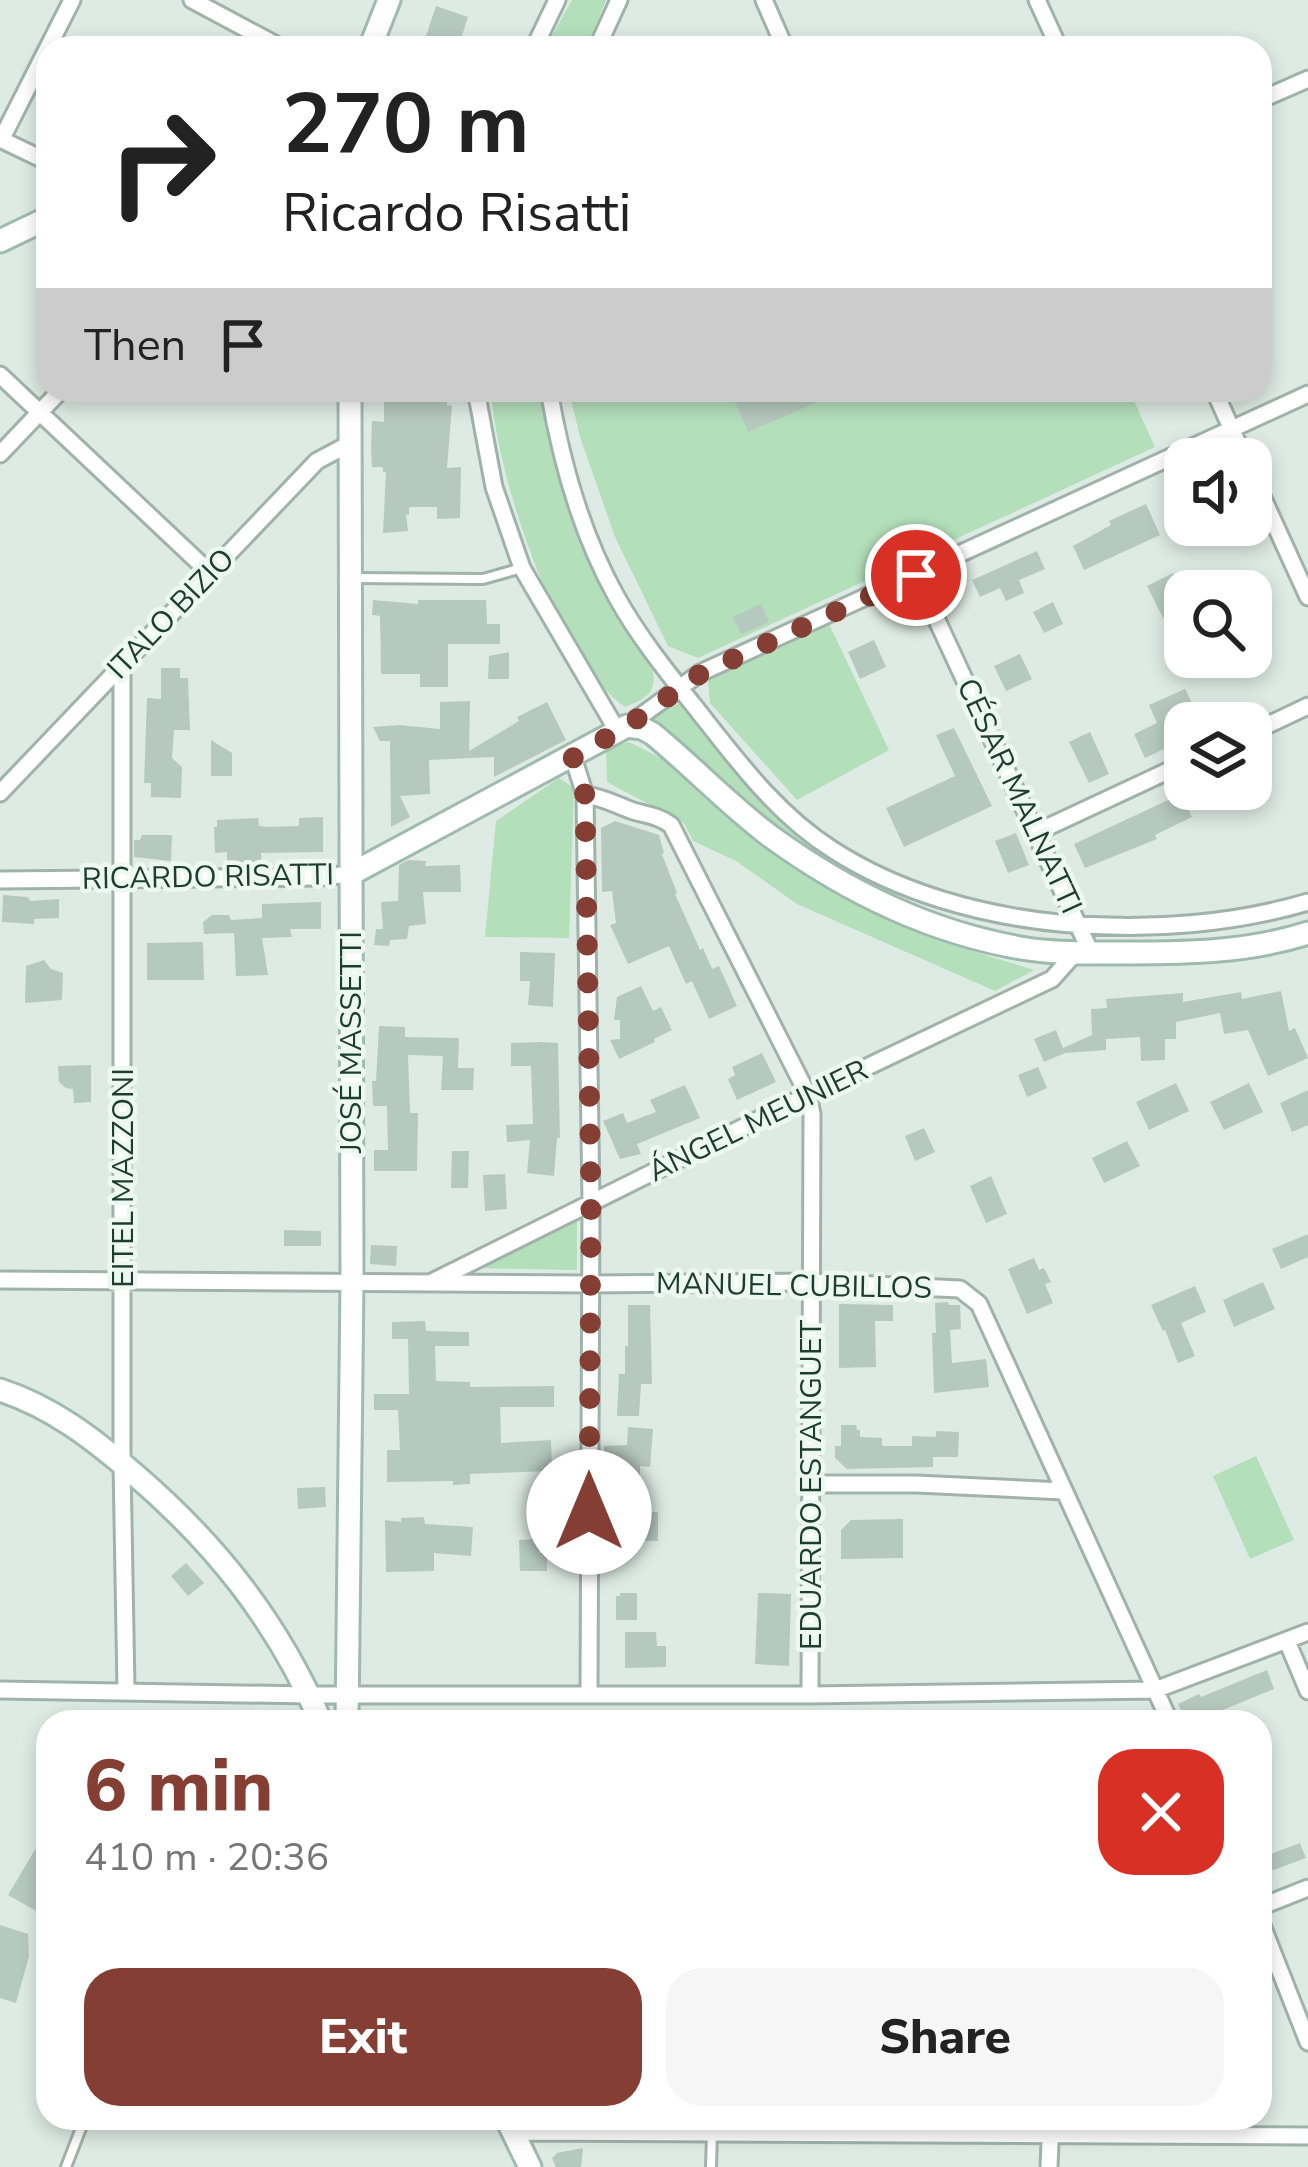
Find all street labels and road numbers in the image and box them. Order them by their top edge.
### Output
street label: ITALO BIZIO [98,539,244,689]
street label: CÉSAR MALNATTI [947,672,1091,920]
street label: RICARDO RISATTI [82,854,334,900]
street label: JOSÉ MASSETTI [331,931,372,1154]
street label: ÁNGEL MEUNIER [641,1050,875,1192]
street label: EITEL MAZZONI [103,1068,144,1288]
street label: MANUEL CUBILLOS [656,1263,932,1309]
street label: EDUARDO ESTANGUET [791,1320,832,1650]

